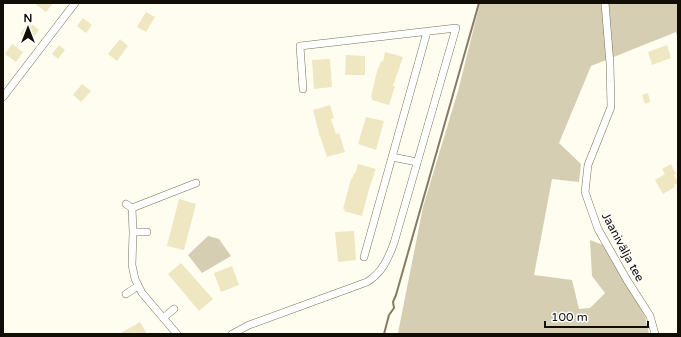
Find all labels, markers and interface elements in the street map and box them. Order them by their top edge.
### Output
north arrow [8,8,48,48]
text: N [24,12,32,25]
street label: Jaanivälja tee [599,210,647,284]
scale bar [545,303,648,329]
text: 100 m [551,310,588,324]

